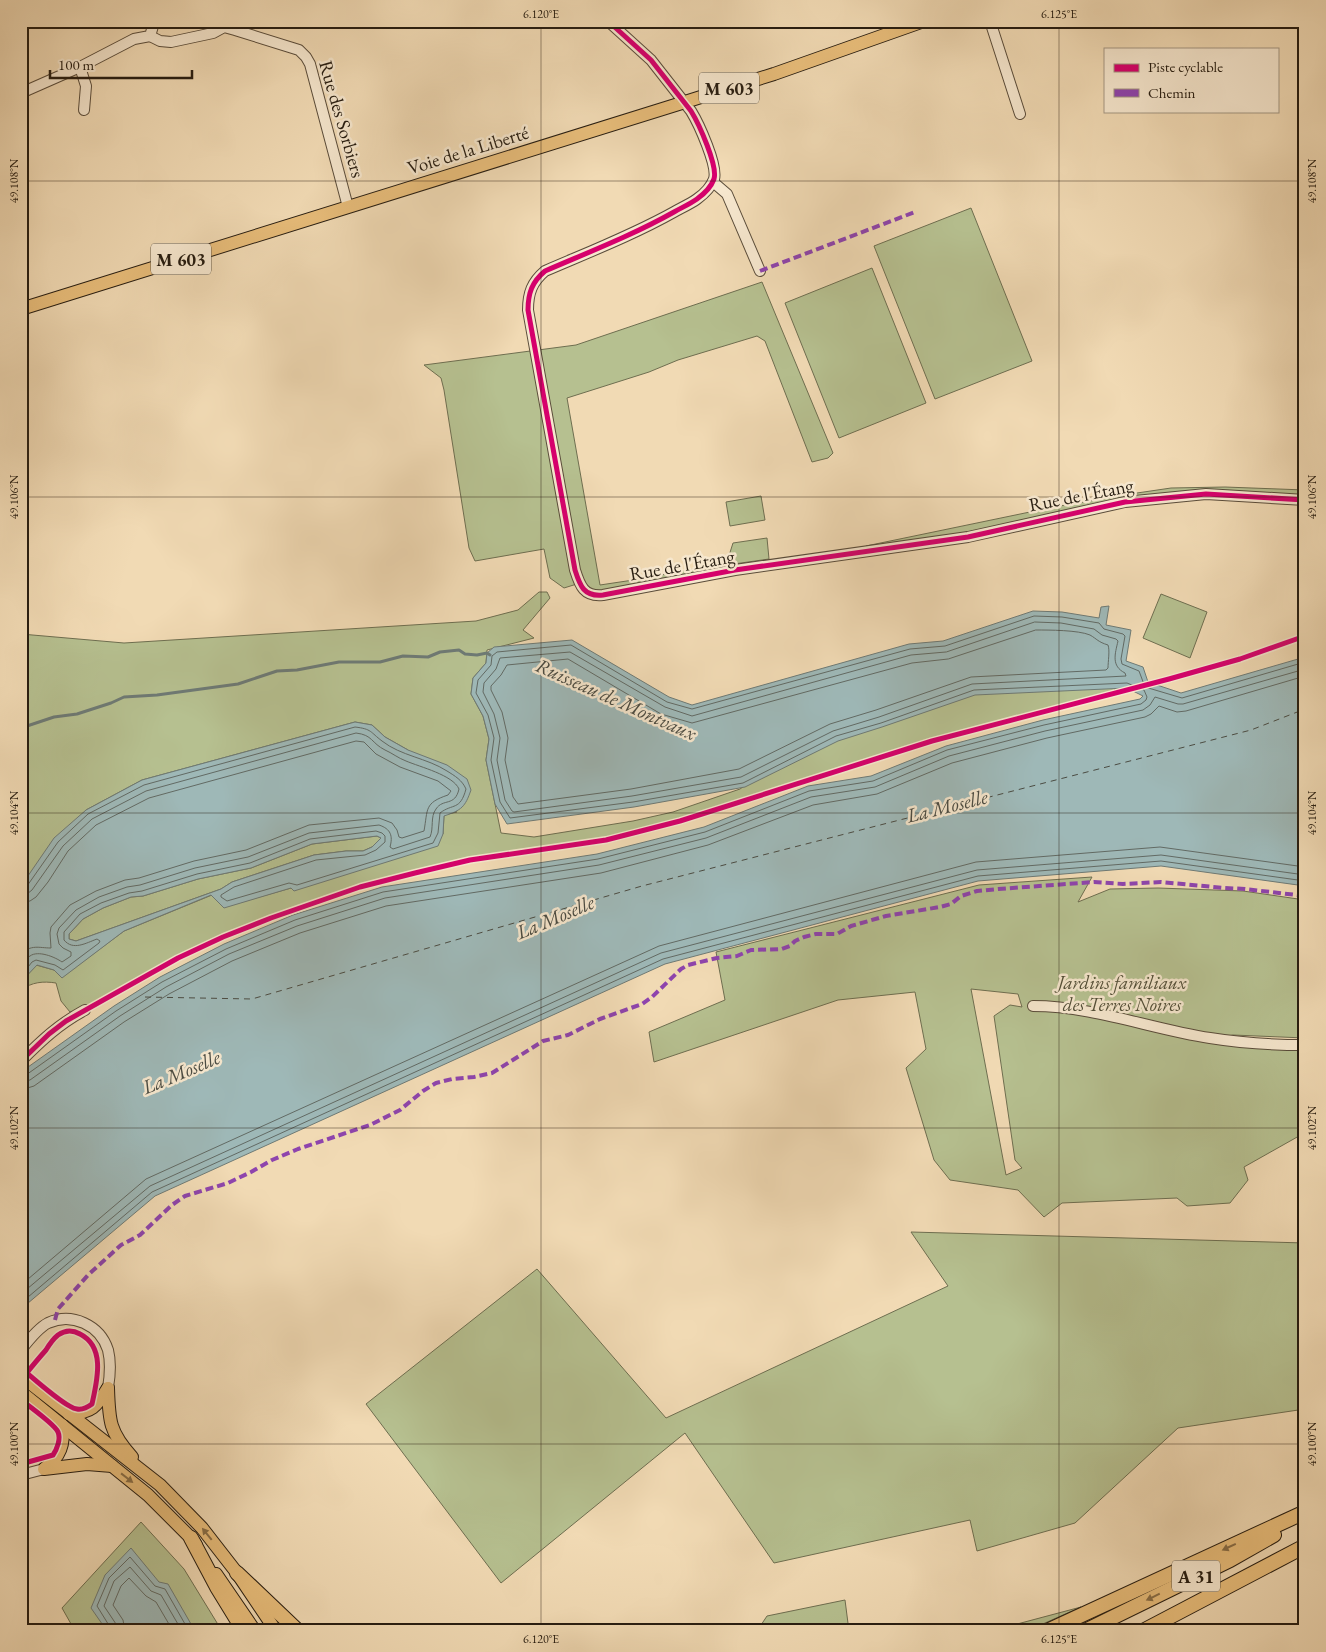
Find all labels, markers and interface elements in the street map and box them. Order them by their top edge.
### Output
text: 6.120°E [523,6,559,22]
text: 6.125°E [1041,6,1077,22]
scale bar [50,48,192,80]
legend [1104,48,1278,112]
text: 100 m [58,55,95,74]
text: Piste cyclable [1148,57,1223,76]
street label: Rue des Sorbiers [313,58,371,180]
road number: M 603 [699,73,759,104]
text: Chemin [1148,83,1196,102]
street label: Voie de la Liberté [404,120,532,180]
text: 49.108°N [6,158,22,203]
text: 49.108°N [1304,158,1320,203]
road number: M 603 [151,243,211,274]
street label: Rue de l'Étang [1027,472,1136,517]
text: 49.106°N [6,474,22,519]
text: 49.106°N [1304,474,1320,519]
street label: Rue de l'Étang [628,543,737,587]
water label: Ruisseau de Montvaux [532,652,701,747]
water label: La Moselle [903,783,990,829]
text: 49.104°N [6,790,22,835]
text: 49.104°N [1304,790,1320,835]
water label: La Moselle [511,889,598,946]
park label: Jardins familiaux des Terres Noires [1054,970,1187,1017]
water label: La Moselle [137,1044,224,1101]
text: 49.102°N [6,1105,22,1150]
text: 49.102°N [1304,1105,1320,1150]
text: 49.100°N [6,1421,22,1466]
text: 49.100°N [1304,1421,1320,1466]
one-way arrow [120,1472,133,1483]
one-way arrow [201,1528,212,1541]
one-way arrow [1222,1543,1236,1551]
road number: A 31 [1172,1560,1220,1592]
one-way arrow [1146,1593,1161,1601]
text: 6.120°E [523,1631,559,1647]
text: 6.125°E [1041,1631,1077,1647]

